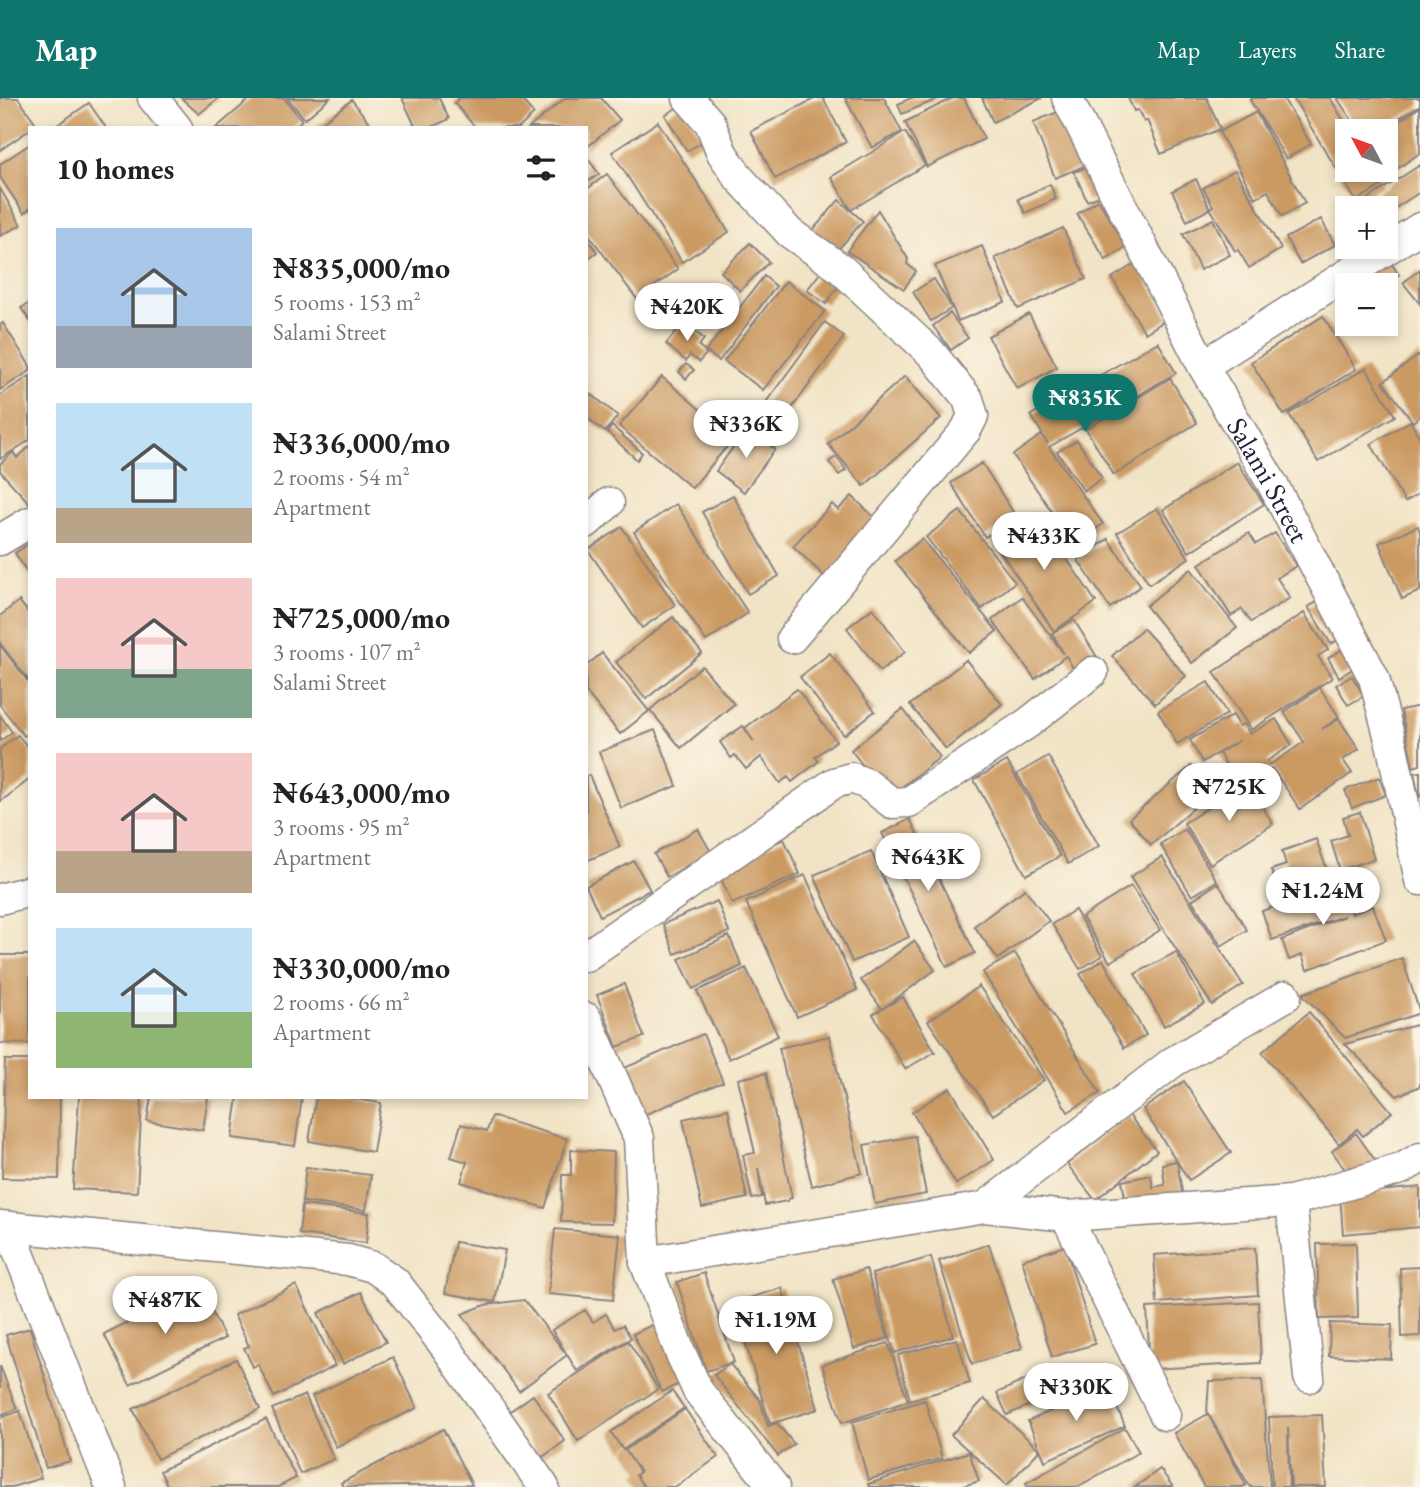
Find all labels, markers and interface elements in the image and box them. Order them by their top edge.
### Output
text: Map [35,28,97,71]
text: Map [1157,34,1200,65]
text: Layers [1238,34,1297,65]
text: Share [1335,34,1385,65]
north arrow [1335,119,1398,182]
map controls [1335,119,1398,336]
text: 10 homes [56,149,174,188]
icon: filters [522,149,560,187]
button: + [1335,196,1398,259]
text: ₦835,000/mo [273,248,450,287]
icon: home [112,256,196,340]
button: − [1335,273,1398,336]
pin: ₦420K [638,284,736,343]
text: 5 rooms · 153 m² [273,287,421,317]
text: ₦420K [650,291,724,321]
text: Salami Street [273,317,386,347]
pin: ₦835K [1036,374,1134,434]
text: ₦835K [1048,382,1122,412]
pin: ₦336K [697,400,795,460]
text: ₦336K [709,408,783,438]
street label: Salami Street [1219,411,1318,549]
text: ₦336,000/mo [273,423,450,462]
icon: home [112,431,196,515]
text: 2 rooms · 54 m² [273,462,410,492]
text: Apartment [273,492,371,522]
pin: ₦433K [995,512,1093,572]
text: ₦433K [1007,520,1081,550]
text: ₦725,000/mo [273,598,450,637]
icon: home [112,606,196,690]
text: 3 rooms · 107 m² [273,637,421,667]
text: Salami Street [273,667,386,697]
pin: ₦725K [1180,764,1278,823]
text: ₦725K [1192,771,1266,801]
text: ₦643,000/mo [273,773,450,812]
icon: home [112,781,196,865]
text: 3 rooms · 95 m² [273,812,410,842]
pin: ₦643K [879,834,977,893]
text: ₦643K [891,841,965,871]
text: Apartment [273,842,371,872]
pin: ₦1.24M [1266,868,1380,927]
text: ₦1.24M [1282,875,1364,905]
text: ₦330,000/mo [273,948,450,987]
icon: home [112,956,196,1040]
text: 2 rooms · 66 m² [273,987,410,1017]
text: Apartment [273,1017,371,1047]
pin: ₦487K [116,1276,214,1336]
text: ₦487K [128,1284,202,1314]
pin: ₦1.19M [719,1296,833,1356]
text: ₦1.19M [735,1304,817,1334]
pin: ₦330K [1027,1364,1125,1423]
text: ₦330K [1039,1371,1113,1401]

